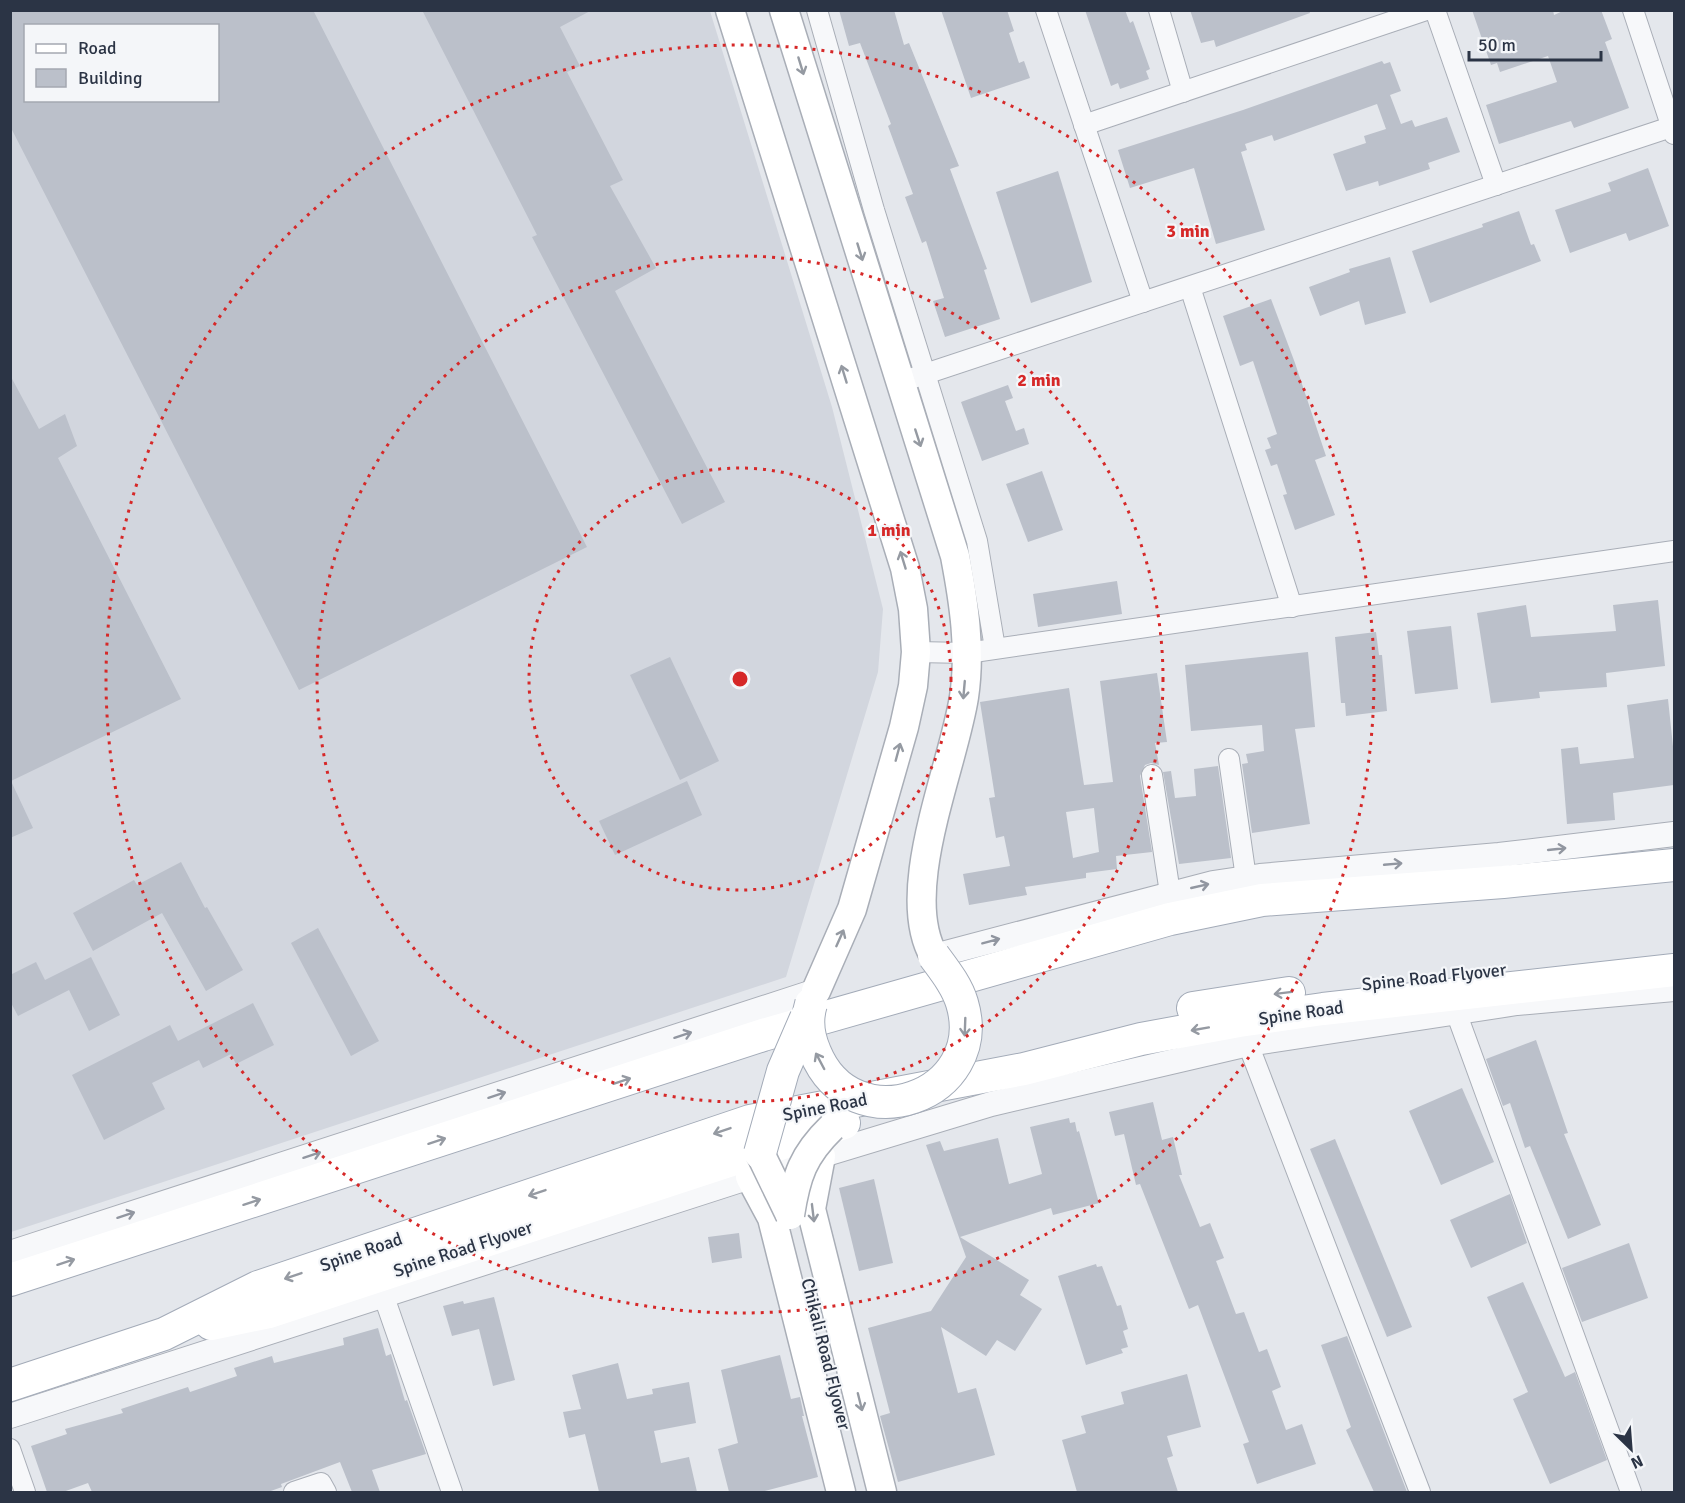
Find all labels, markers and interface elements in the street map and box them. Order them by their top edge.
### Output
legend [24,24,219,102]
scale bar [1469,24,1601,62]
text: 50 m [1478,34,1516,56]
text: Road [78,37,117,59]
one-way arrow [797,56,808,75]
text: Building [78,67,142,89]
text: 3 min [1166,220,1210,242]
one-way arrow [855,242,866,261]
one-way arrow [838,365,849,384]
text: 2 min [1017,369,1061,391]
one-way arrow [913,428,924,447]
text: 1 min [867,519,911,541]
one-way arrow [896,551,907,570]
centre of rings [730,669,750,689]
one-way arrow [958,679,969,699]
one-way arrow [893,743,904,762]
one-way arrow [1547,843,1567,854]
one-way arrow [1383,858,1403,869]
one-way arrow [1190,880,1209,892]
one-way arrow [835,929,846,947]
one-way arrow [981,935,1000,946]
street label: Spine Road Flyover [1361,958,1508,996]
one-way arrow [1273,988,1293,999]
street label: Spine Road [1257,996,1345,1030]
one-way arrow [959,1017,970,1037]
one-way arrow [1190,1023,1210,1034]
one-way arrow [673,1029,692,1040]
one-way arrow [814,1053,826,1070]
one-way arrow [612,1075,631,1086]
street label: Spine Road [781,1088,869,1126]
one-way arrow [487,1089,506,1100]
one-way arrow [713,1126,732,1137]
one-way arrow [427,1135,446,1146]
one-way arrow [302,1149,321,1160]
one-way arrow [528,1189,547,1200]
one-way arrow [242,1195,261,1206]
one-way arrow [808,1203,819,1222]
one-way arrow [116,1209,135,1220]
street label: Spine Road Flyover [391,1216,536,1282]
street label: Spine Road [317,1228,405,1276]
one-way arrow [56,1256,75,1267]
one-way arrow [284,1271,303,1282]
street label: Chikali Road Flyover [797,1276,856,1433]
one-way arrow [854,1393,866,1412]
north arrow [1601,1419,1661,1479]
text: N [1628,1450,1646,1473]

